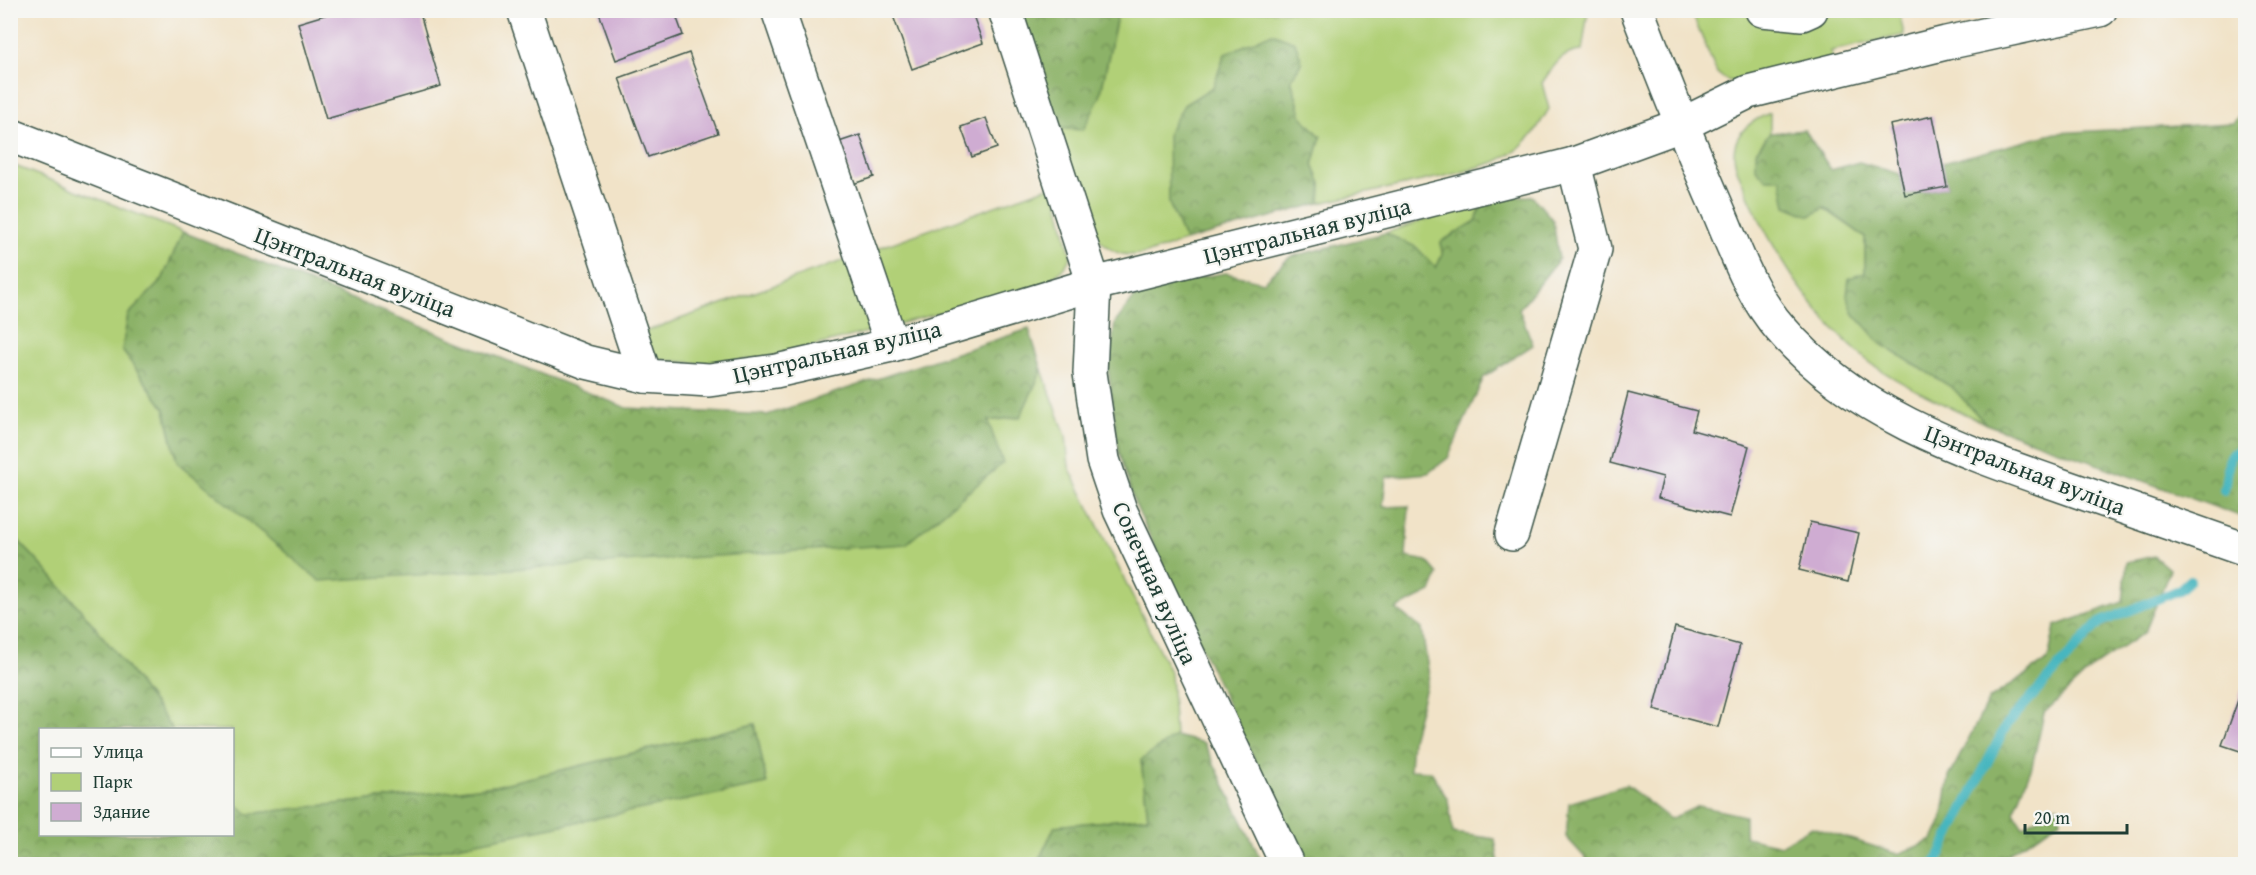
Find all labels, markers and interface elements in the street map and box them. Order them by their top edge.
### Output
street label: Цэнтральная вуліца [1199,188,1415,273]
street label: Цэнтральная вуліца [250,217,461,326]
street label: Цэнтральная вуліца [729,310,945,393]
street label: Цэнтральная вуліца [1920,415,2131,524]
street label: Сонечная вуліца [1104,496,1207,670]
legend [39,728,234,836]
text: Улица [93,738,144,765]
text: Парк [93,768,133,795]
scale bar [2025,797,2127,835]
text: Здание [93,798,150,825]
text: 20 m [2034,804,2070,831]

